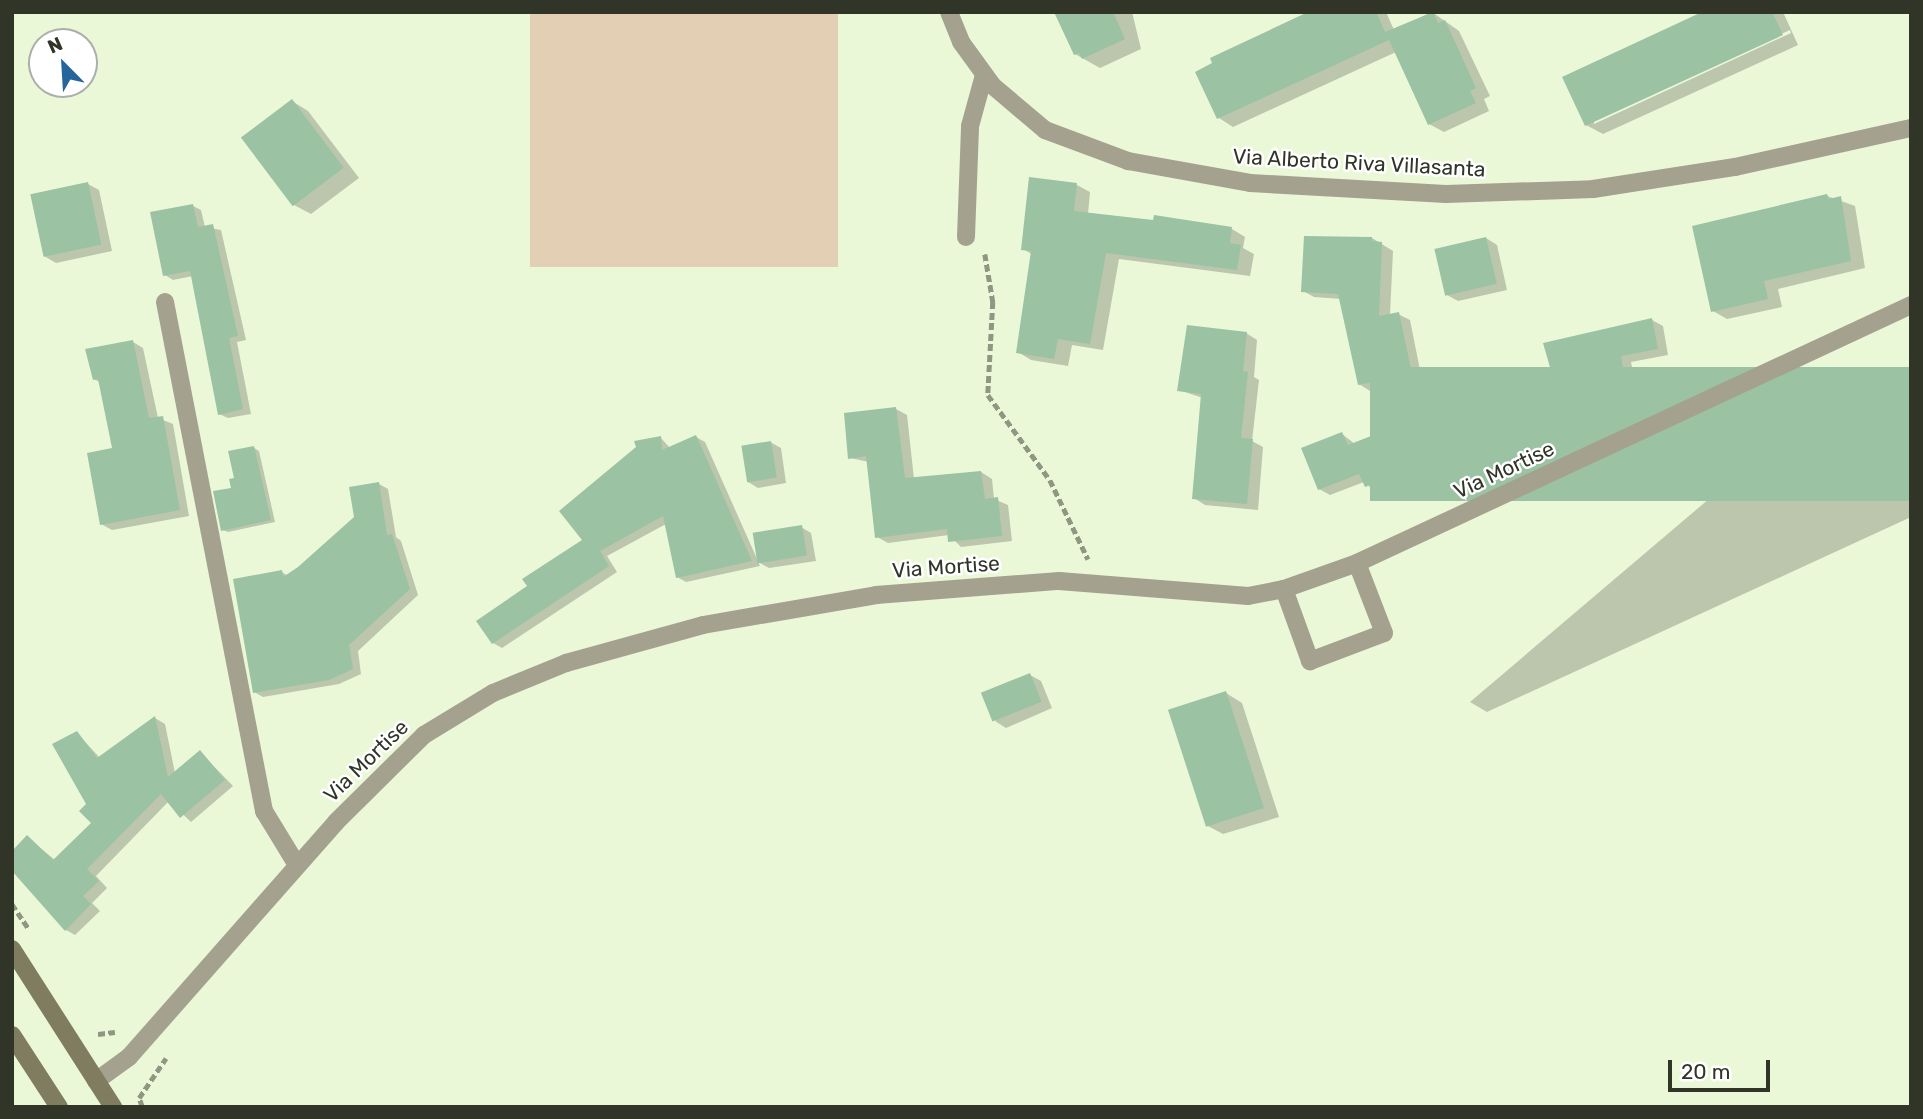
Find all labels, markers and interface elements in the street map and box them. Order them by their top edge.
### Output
north arrow [28,28,98,98]
text: N [44,32,66,58]
street label: Via Alberto Riva Villasanta [1231,144,1487,182]
street label: Via Mortise [1450,436,1558,504]
street label: Via Mortise [891,551,1001,583]
street label: Via Mortise [318,714,414,808]
scale bar [1671,1046,1772,1090]
text: 20 m [1681,1059,1730,1084]

